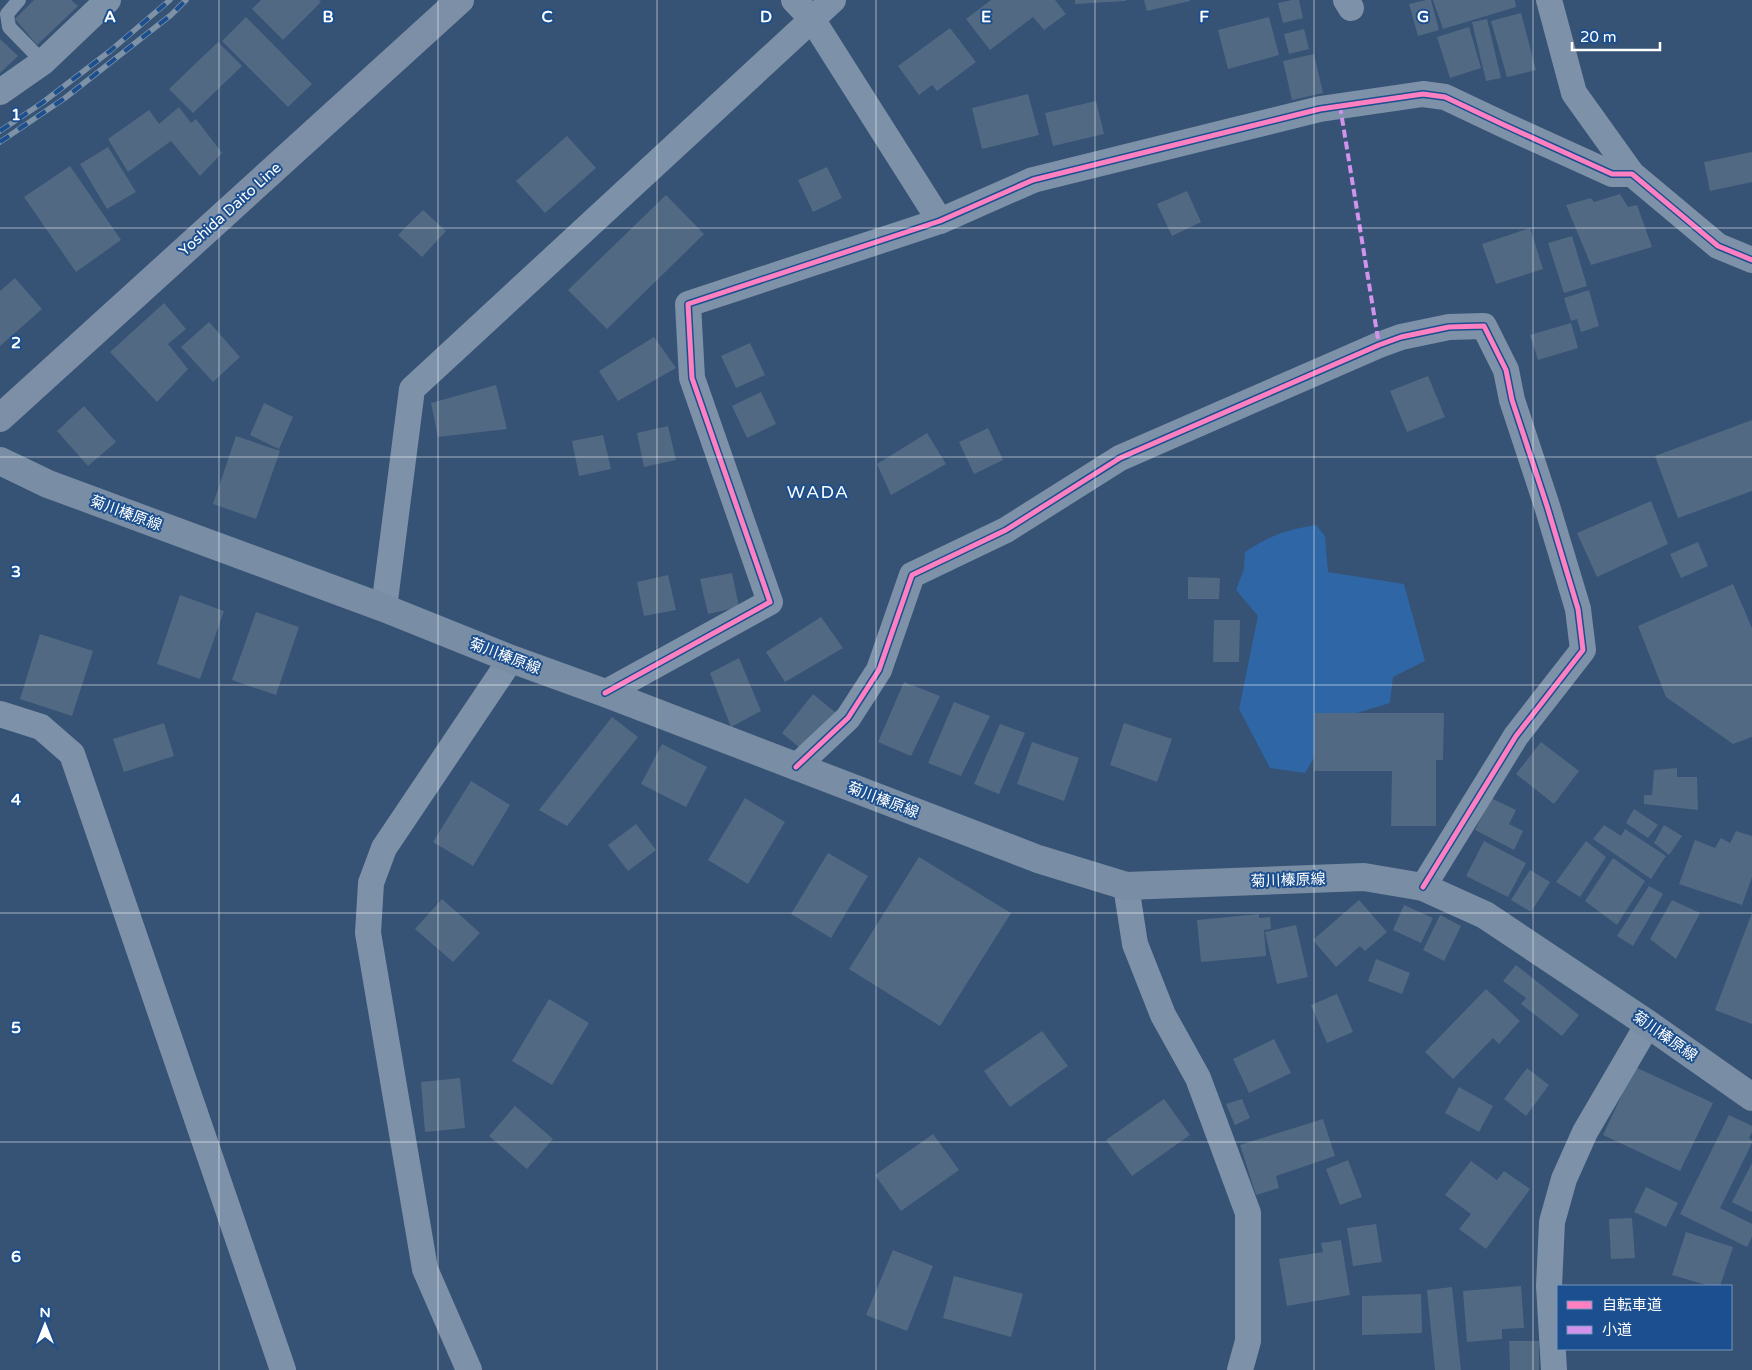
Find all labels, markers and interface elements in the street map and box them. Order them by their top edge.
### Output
text: A [104,7,116,27]
text: B [322,7,334,27]
text: C [541,7,553,27]
text: D [760,7,772,27]
text: E [981,7,991,27]
text: F [1199,7,1209,27]
text: G [1417,7,1429,27]
scale bar [1572,20,1660,52]
text: 20 m [1580,28,1617,46]
text: 1 [11,105,21,125]
street label: Yoshida Daito Line [175,158,285,260]
text: 2 [11,333,21,353]
district label: WADA [787,481,849,503]
street label: 菊川榛原線 [88,492,164,534]
text: 3 [11,562,21,582]
street label: 菊川榛原線 [467,634,543,678]
street label: 菊川榛原線 [845,778,921,822]
text: 4 [11,790,21,810]
street label: 菊川榛原線 [1250,870,1326,890]
street label: 菊川榛原線 [1629,1007,1701,1065]
text: 5 [11,1018,21,1038]
text: 6 [11,1247,21,1267]
legend [1557,1285,1732,1350]
text: 自転車道 [1602,1296,1662,1314]
north arrow [20,1300,70,1350]
text: N [39,1304,51,1321]
text: 小道 [1602,1321,1632,1339]

